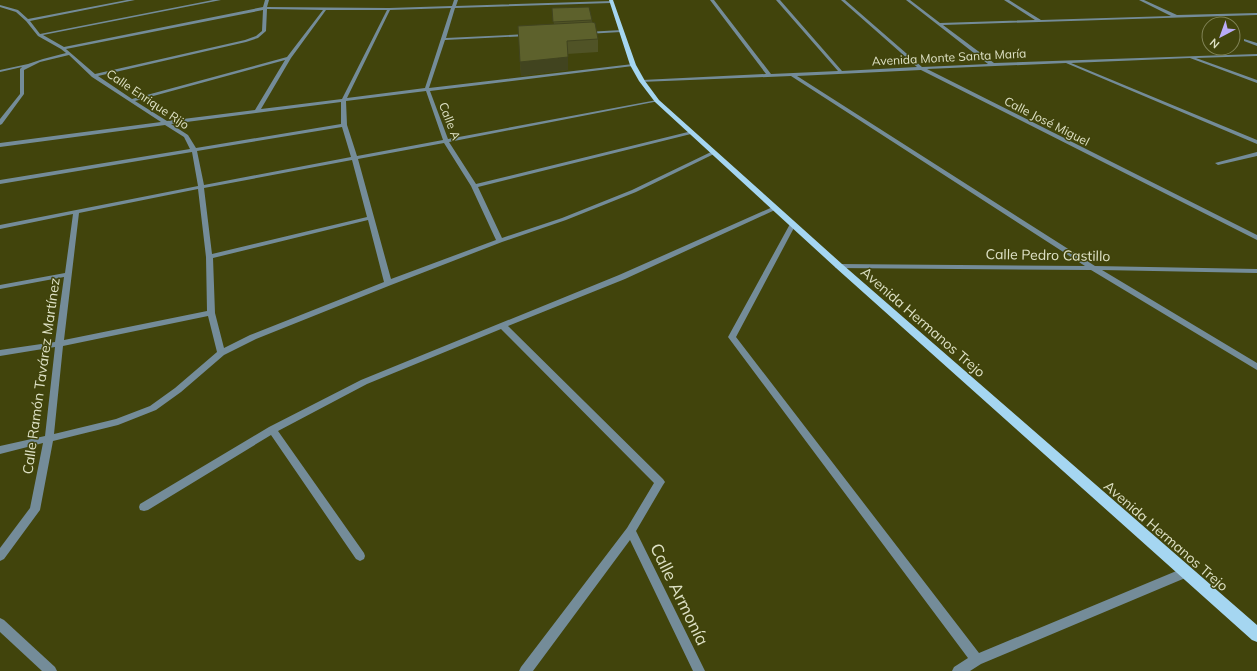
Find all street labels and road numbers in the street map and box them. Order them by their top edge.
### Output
street label: Avenida Monte Santa María [871,45,1027,69]
street label: Calle Enrique Rijo [104,66,192,132]
street label: Calle José Miguel [1002,93,1092,149]
street label: Calle A [436,100,464,142]
street label: Calle Pedro Castillo [986,245,1110,265]
street label: Avenida Hermanos Trejo [857,263,989,381]
street label: Calle Ramón Tavárez Martínez [18,277,64,475]
street label: Avenida Hermanos Trejo [1100,477,1232,595]
street label: Calle Armonía [646,540,714,648]

